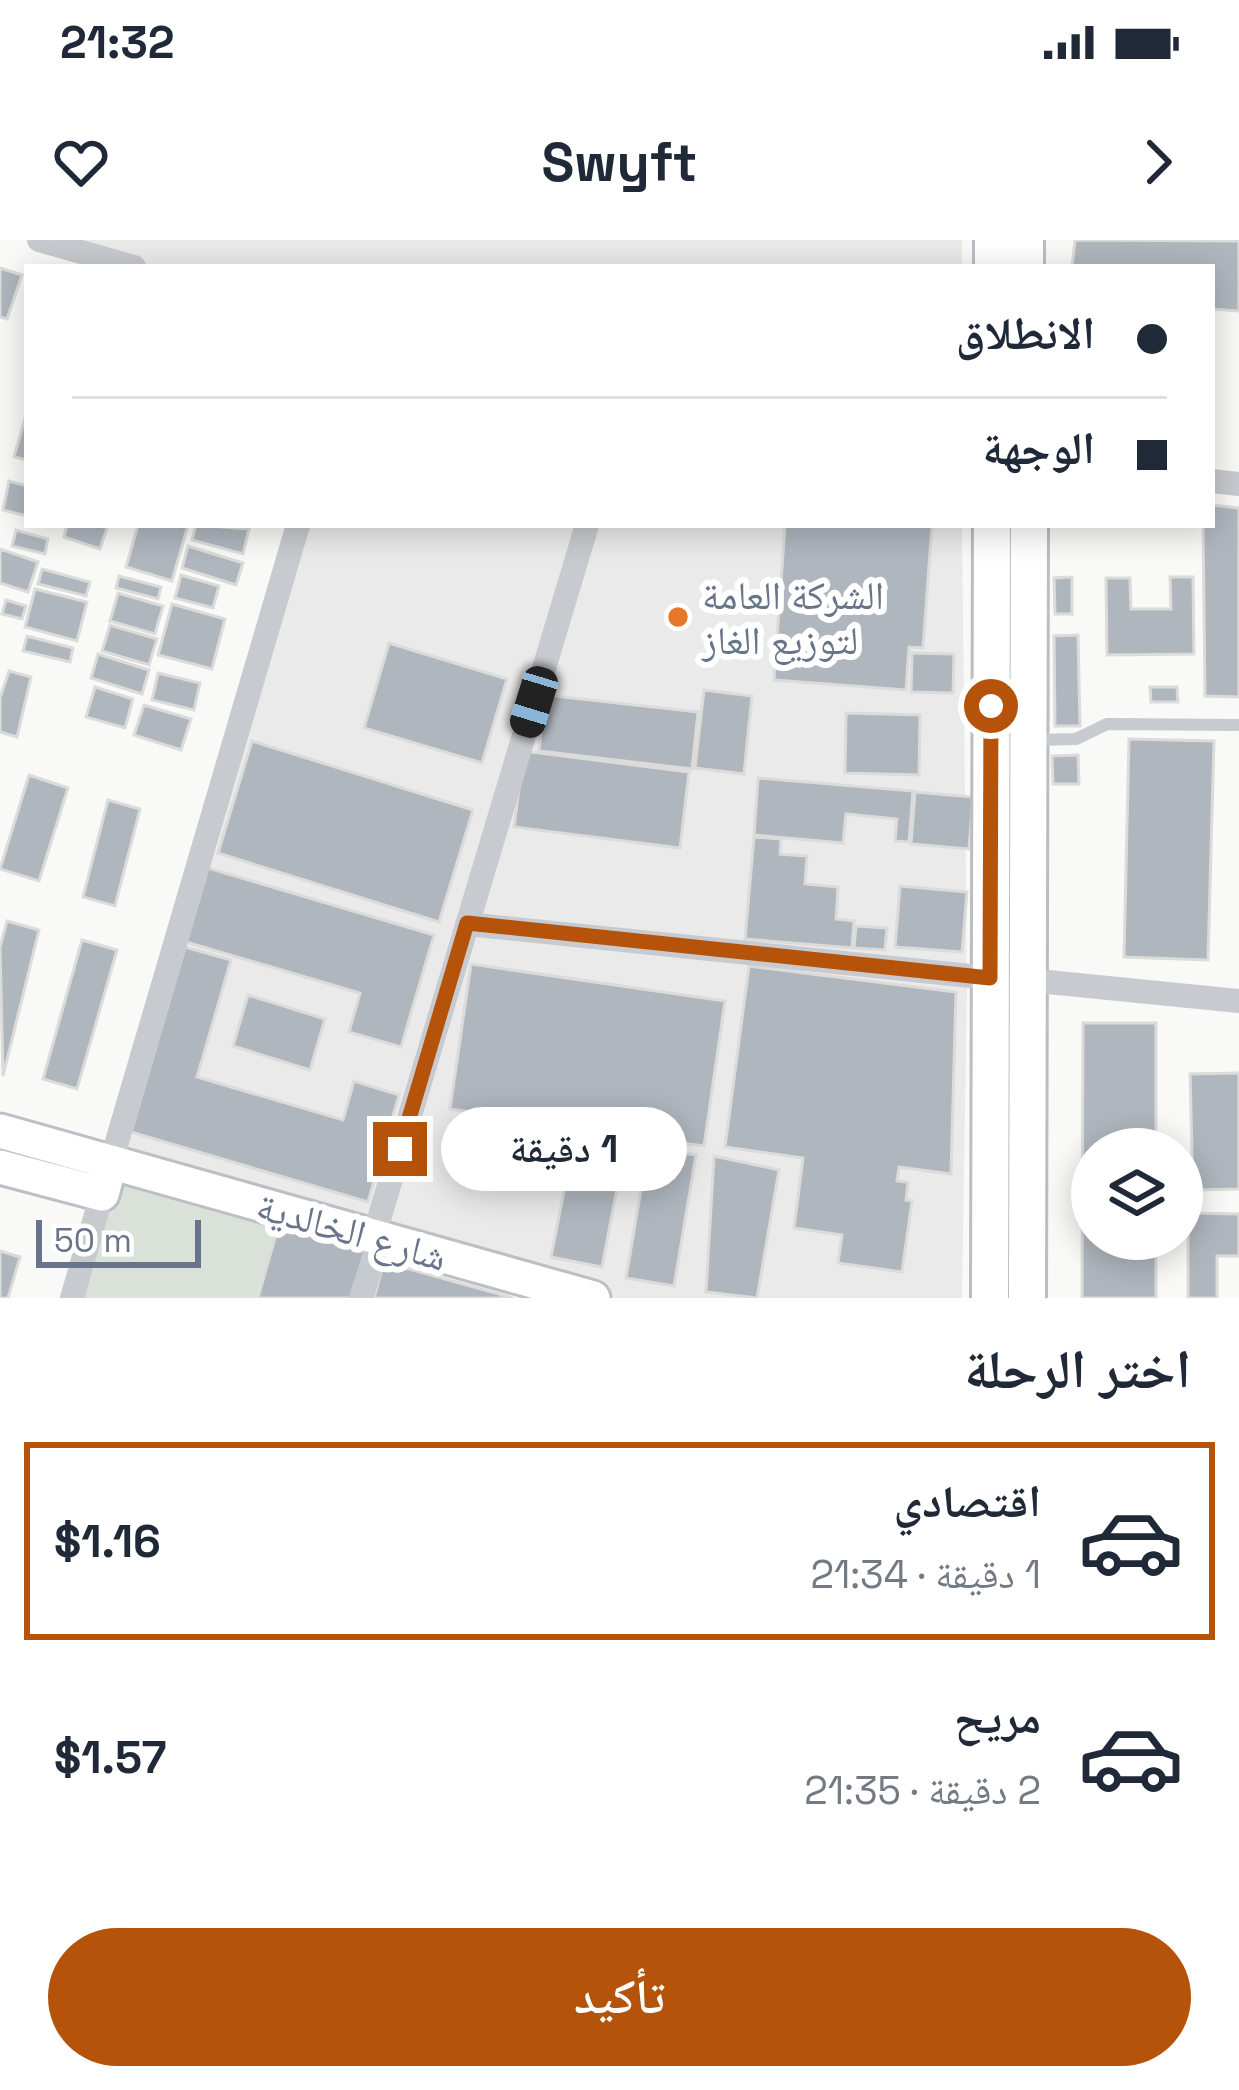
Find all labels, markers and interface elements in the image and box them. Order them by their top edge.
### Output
text: 21:32 [60,14,175,71]
text: Swyft [542,128,697,197]
icon: heart [48,129,114,195]
icon: forward [1125,129,1191,195]
text: الانطلاق [956,305,1095,362]
text: الوجهة [982,420,1095,477]
place label: الشركة العامة لتوزيع الغاز [701,571,884,666]
marker: الشركة العامة لتوزيع الغاز [665,604,691,630]
car [506,662,562,742]
route start [964,679,1018,733]
callout: 1 دقيقة [442,1107,688,1191]
route end [373,1122,427,1176]
text: 1 دقيقة [510,1124,618,1173]
map controls [1071,1128,1203,1260]
button: layers [1071,1128,1203,1260]
street label: شارع الخالدية [251,1181,452,1282]
scale bar [36,1214,201,1267]
text: 50 m [54,1220,132,1262]
text: اختر الرحلة [964,1335,1191,1404]
text: اقتصادي [894,1473,1041,1530]
icon: car [1077,1487,1185,1595]
text: $1.16 [54,1513,161,1570]
text: 1 دقيقة · 21:34 [810,1550,1041,1599]
text: مريح [954,1689,1041,1746]
icon: car [1077,1703,1185,1811]
text: $1.57 [54,1729,166,1786]
text: 2 دقيقة · 21:35 [804,1766,1041,1815]
button: تأكيد [48,1928,1191,2066]

